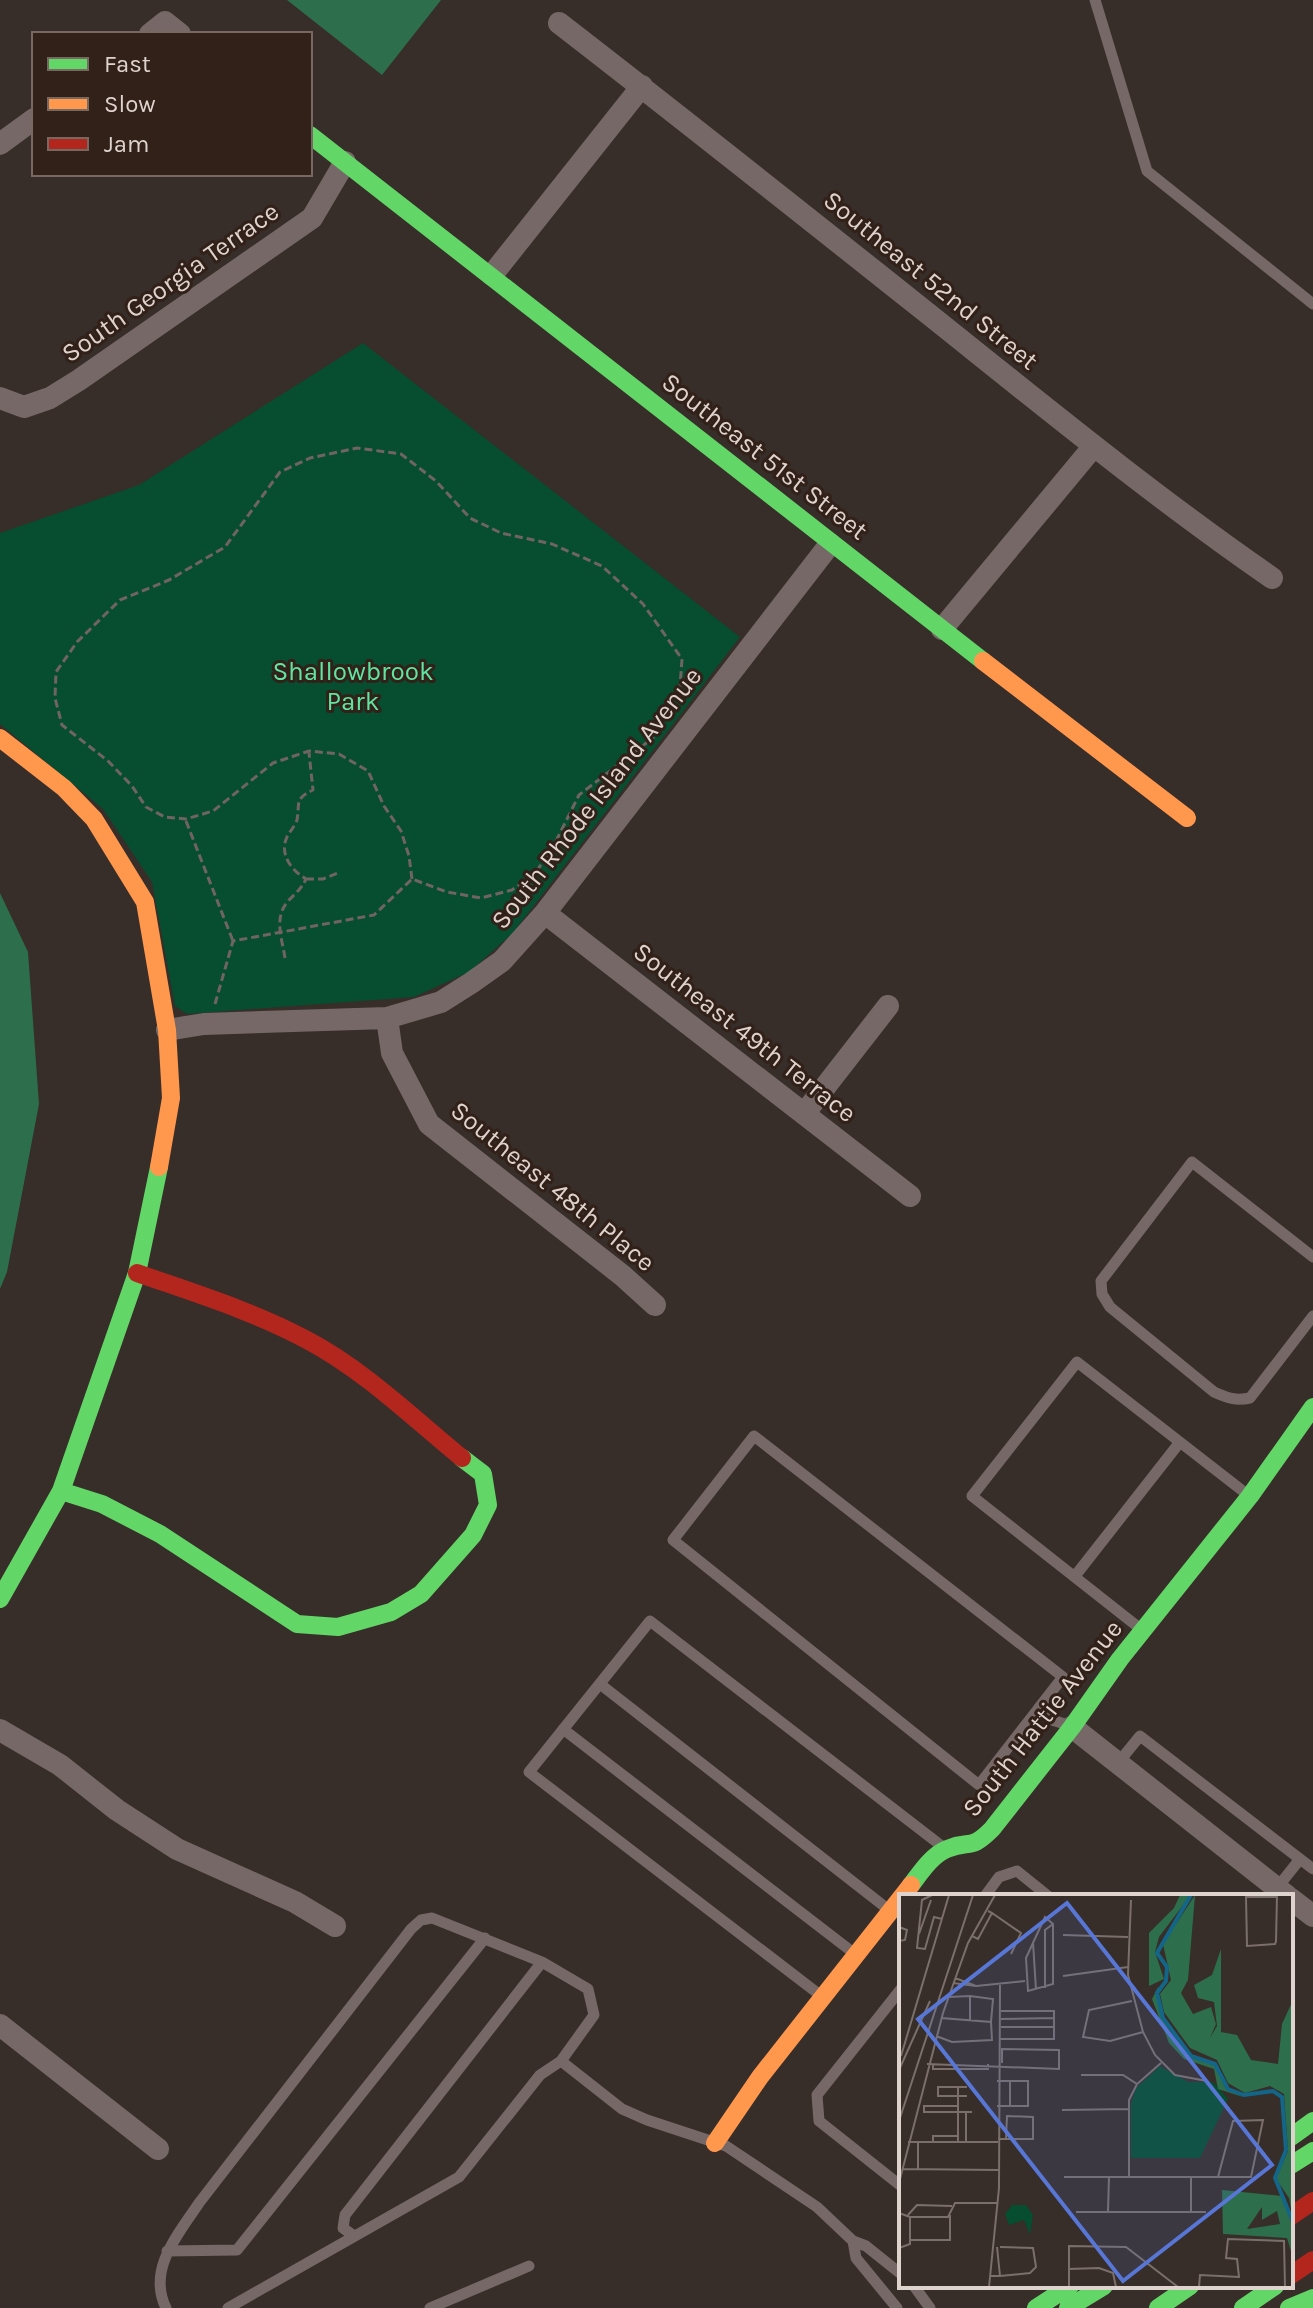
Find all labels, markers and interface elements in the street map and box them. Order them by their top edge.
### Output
legend [32,32,312,176]
text: Fast [104,50,151,78]
text: Slow [104,90,156,118]
text: Jam [104,130,149,158]
street label: Southeast 52nd Street [817,184,1044,377]
street label: South Georgia Terrace [56,196,285,369]
street label: Southeast 51st Street [656,366,874,547]
park label: Shallowbrook Park [272,656,434,717]
street label: South Rhode Island Avenue [485,661,708,935]
street label: Southeast 49th Terrace [627,936,862,1129]
street label: Southeast 48th Place [445,1095,661,1278]
street label: South Hattie Avenue [956,1614,1129,1823]
inset map [899,1894,1293,2288]

